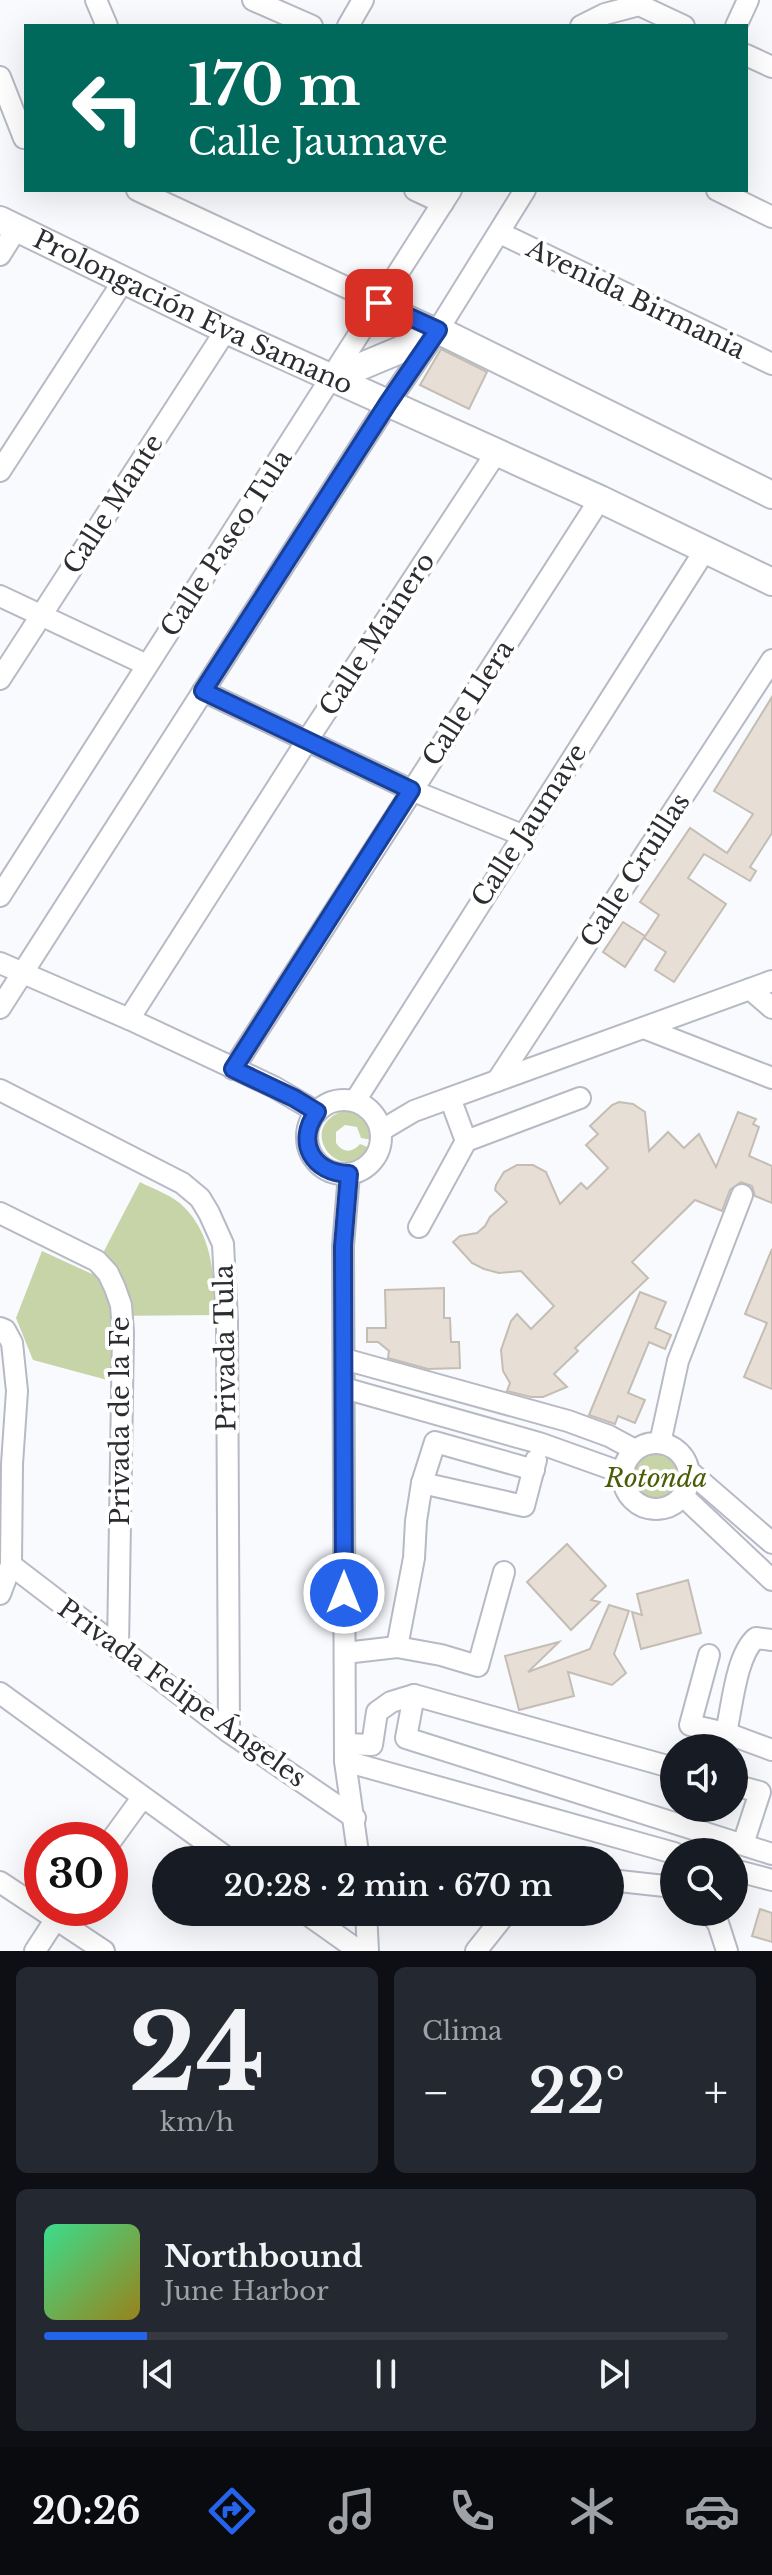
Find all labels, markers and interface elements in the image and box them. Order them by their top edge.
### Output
text: 170 m [188,51,360,120]
icon: left [56,56,160,160]
text: Calle Jaumave [188,120,448,165]
street label: Prolongación Eva Samano [28,223,358,401]
street label: Avenida Birmania [521,232,751,366]
pin [345,269,413,337]
icon: arrive [357,281,401,325]
street label: Calle Mante [56,428,170,580]
street label: Calle Paseo Tula [154,443,299,642]
street label: Calle Mainero [312,546,442,722]
street label: Calle Llera [415,634,521,772]
street label: Calle Jaumave [464,738,594,912]
street label: Calle Cruillas [573,787,697,953]
street label: Privada Tula [208,1264,242,1432]
street label: Privada de la Fe [104,1316,136,1526]
park label: Rotonda [604,1462,707,1494]
position arrow [302,1551,386,1635]
street label: Privada Felipe Ángeles [52,1592,312,1794]
map controls [660,1734,748,1926]
button: sound [660,1734,748,1822]
speed limit sign: 30 [24,1822,128,1926]
button: search [660,1838,748,1926]
text: 20:28 · 2 min · 670 m [224,1867,552,1904]
text: 24 [129,1989,265,2118]
text: Clima [422,2015,502,2047]
text: 22° [528,2055,625,2129]
text: − [422,2065,450,2120]
text: + [704,2065,728,2120]
text: km/h [160,2106,234,2138]
text: Northbound [164,2238,363,2275]
text: June Harbor [164,2275,329,2307]
icon: previous [136,2352,180,2396]
icon: pause [364,2352,408,2396]
icon: next [592,2352,636,2396]
icon: directions [204,2483,260,2539]
icon: music [324,2483,380,2539]
icon: phone [444,2483,500,2539]
icon: climate [564,2483,620,2539]
icon: car [684,2483,740,2539]
text: 20:26 [32,2489,141,2534]

